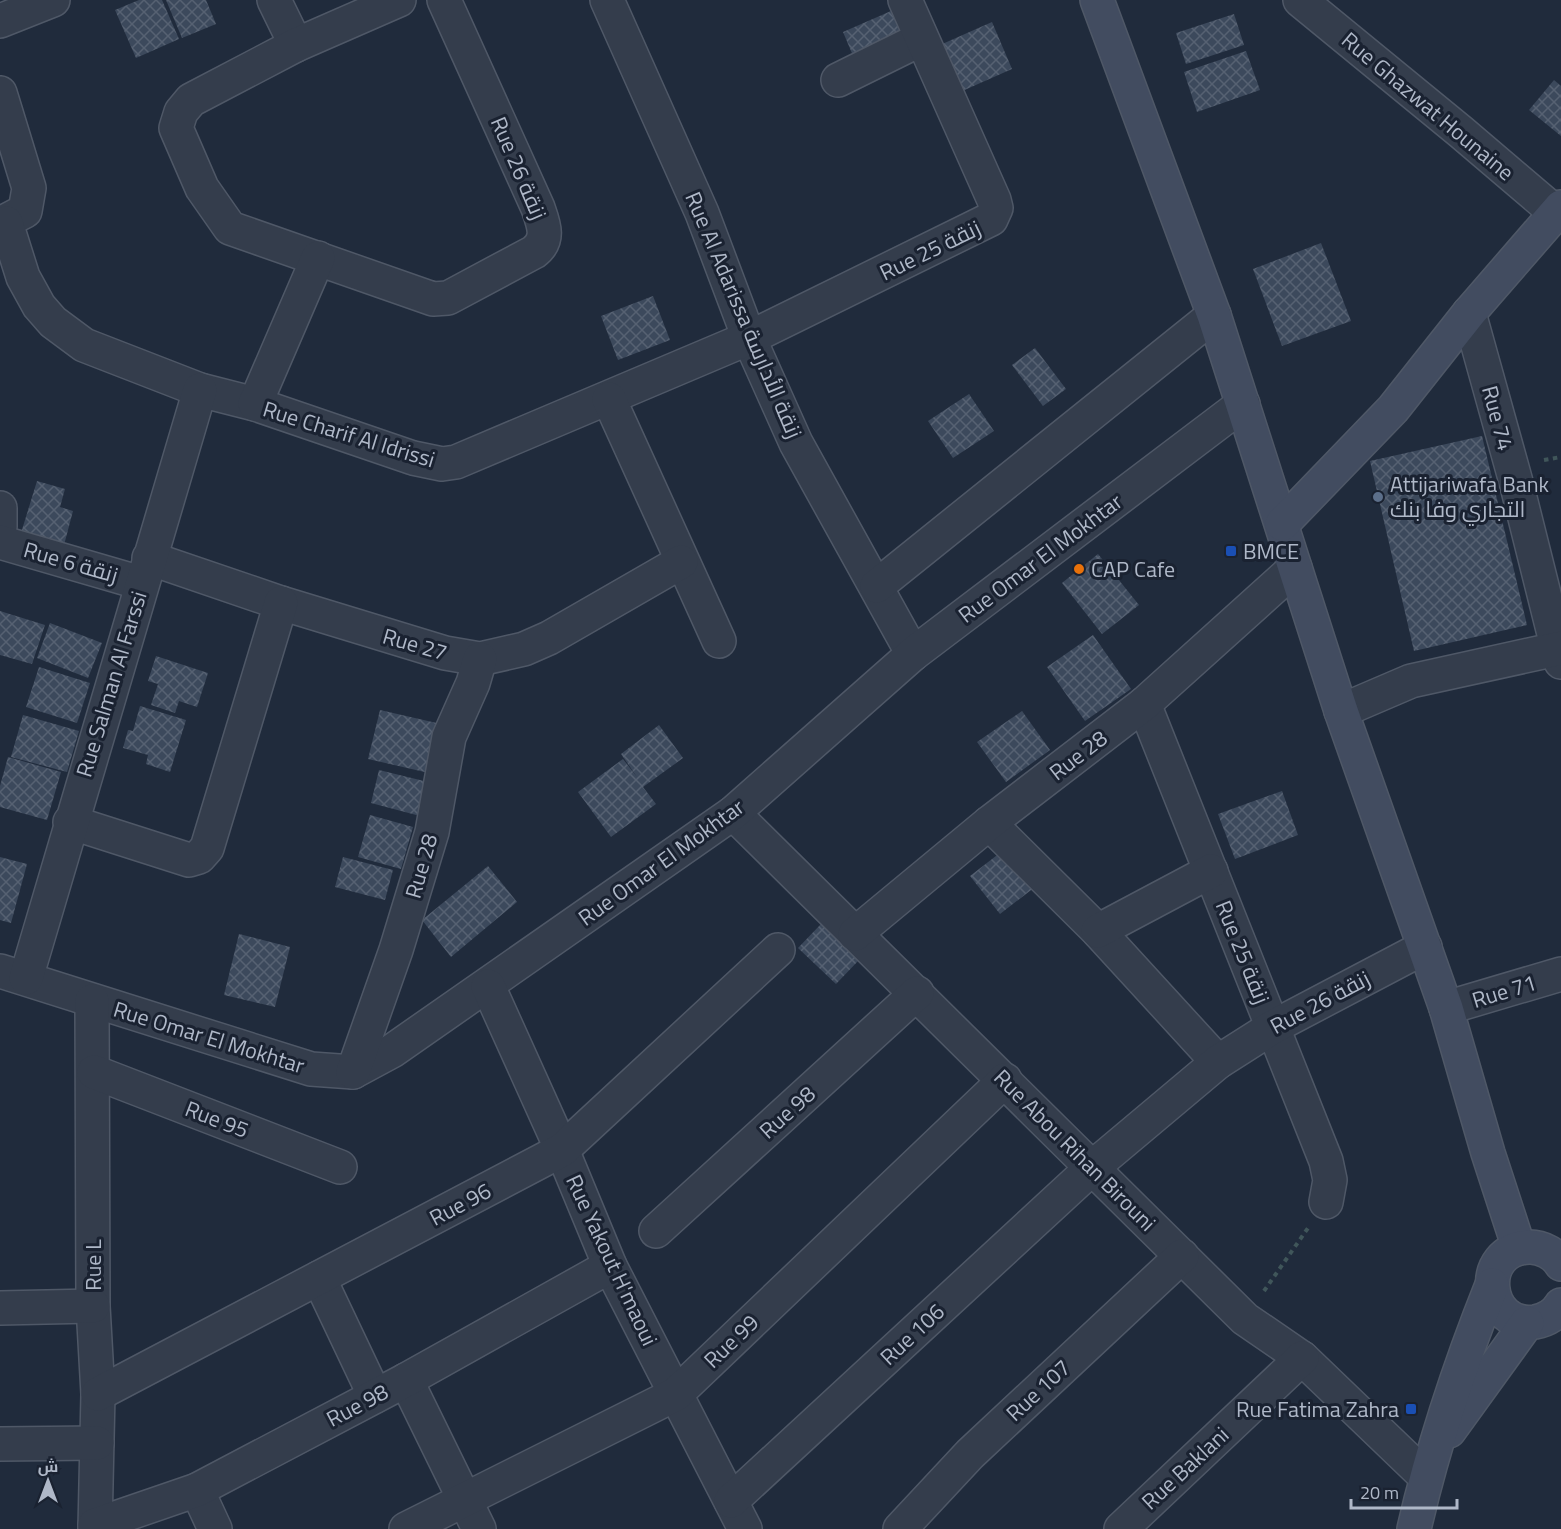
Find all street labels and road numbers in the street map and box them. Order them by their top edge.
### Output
street label: Rue Ghazwat Hounaine [1334,23,1522,189]
street label: Rue 26 زنقة [482,111,556,225]
street label: Rue Al Adarissa زنقة الأدارسة [677,186,811,444]
street label: Rue 25 زنقة [874,211,986,289]
street label: Rue 74 [1473,382,1523,454]
street label: Rue Charif Al Idrissi [259,392,439,476]
street label: Rue Omar El Mokhtar [951,485,1130,631]
street label: Rue 6 زنقة [20,532,122,592]
street label: Rue Salman Al Farssi [67,587,155,781]
street label: Rue 27 [379,619,451,669]
street label: Rue 28 [1042,721,1114,789]
street label: Rue Omar El Mokhtar [571,790,751,934]
street label: Rue 28 [396,830,446,902]
street label: Rue 25 زنقة [1207,895,1279,1009]
street label: Rue 26 زنقة [1264,961,1376,1043]
street label: Rue 71 [1468,965,1540,1017]
street label: Rue Omar El Mokhtar [109,992,309,1082]
street label: Rue Abou Rihan Birouni [986,1061,1164,1239]
street label: Rue 98 [751,1077,823,1147]
street label: Rue 95 [180,1091,254,1147]
street label: Rue Yakout H'maoui [557,1169,667,1351]
street label: Rue 96 [423,1174,497,1234]
street label: Rue L [76,1239,110,1291]
street label: Rue 106 [872,1295,952,1373]
street label: Rue 99 [696,1306,766,1376]
street label: Rue 107 [998,1351,1078,1429]
street label: Rue 98 [320,1375,394,1435]
street label: Rue Baklani [1134,1418,1236,1518]

